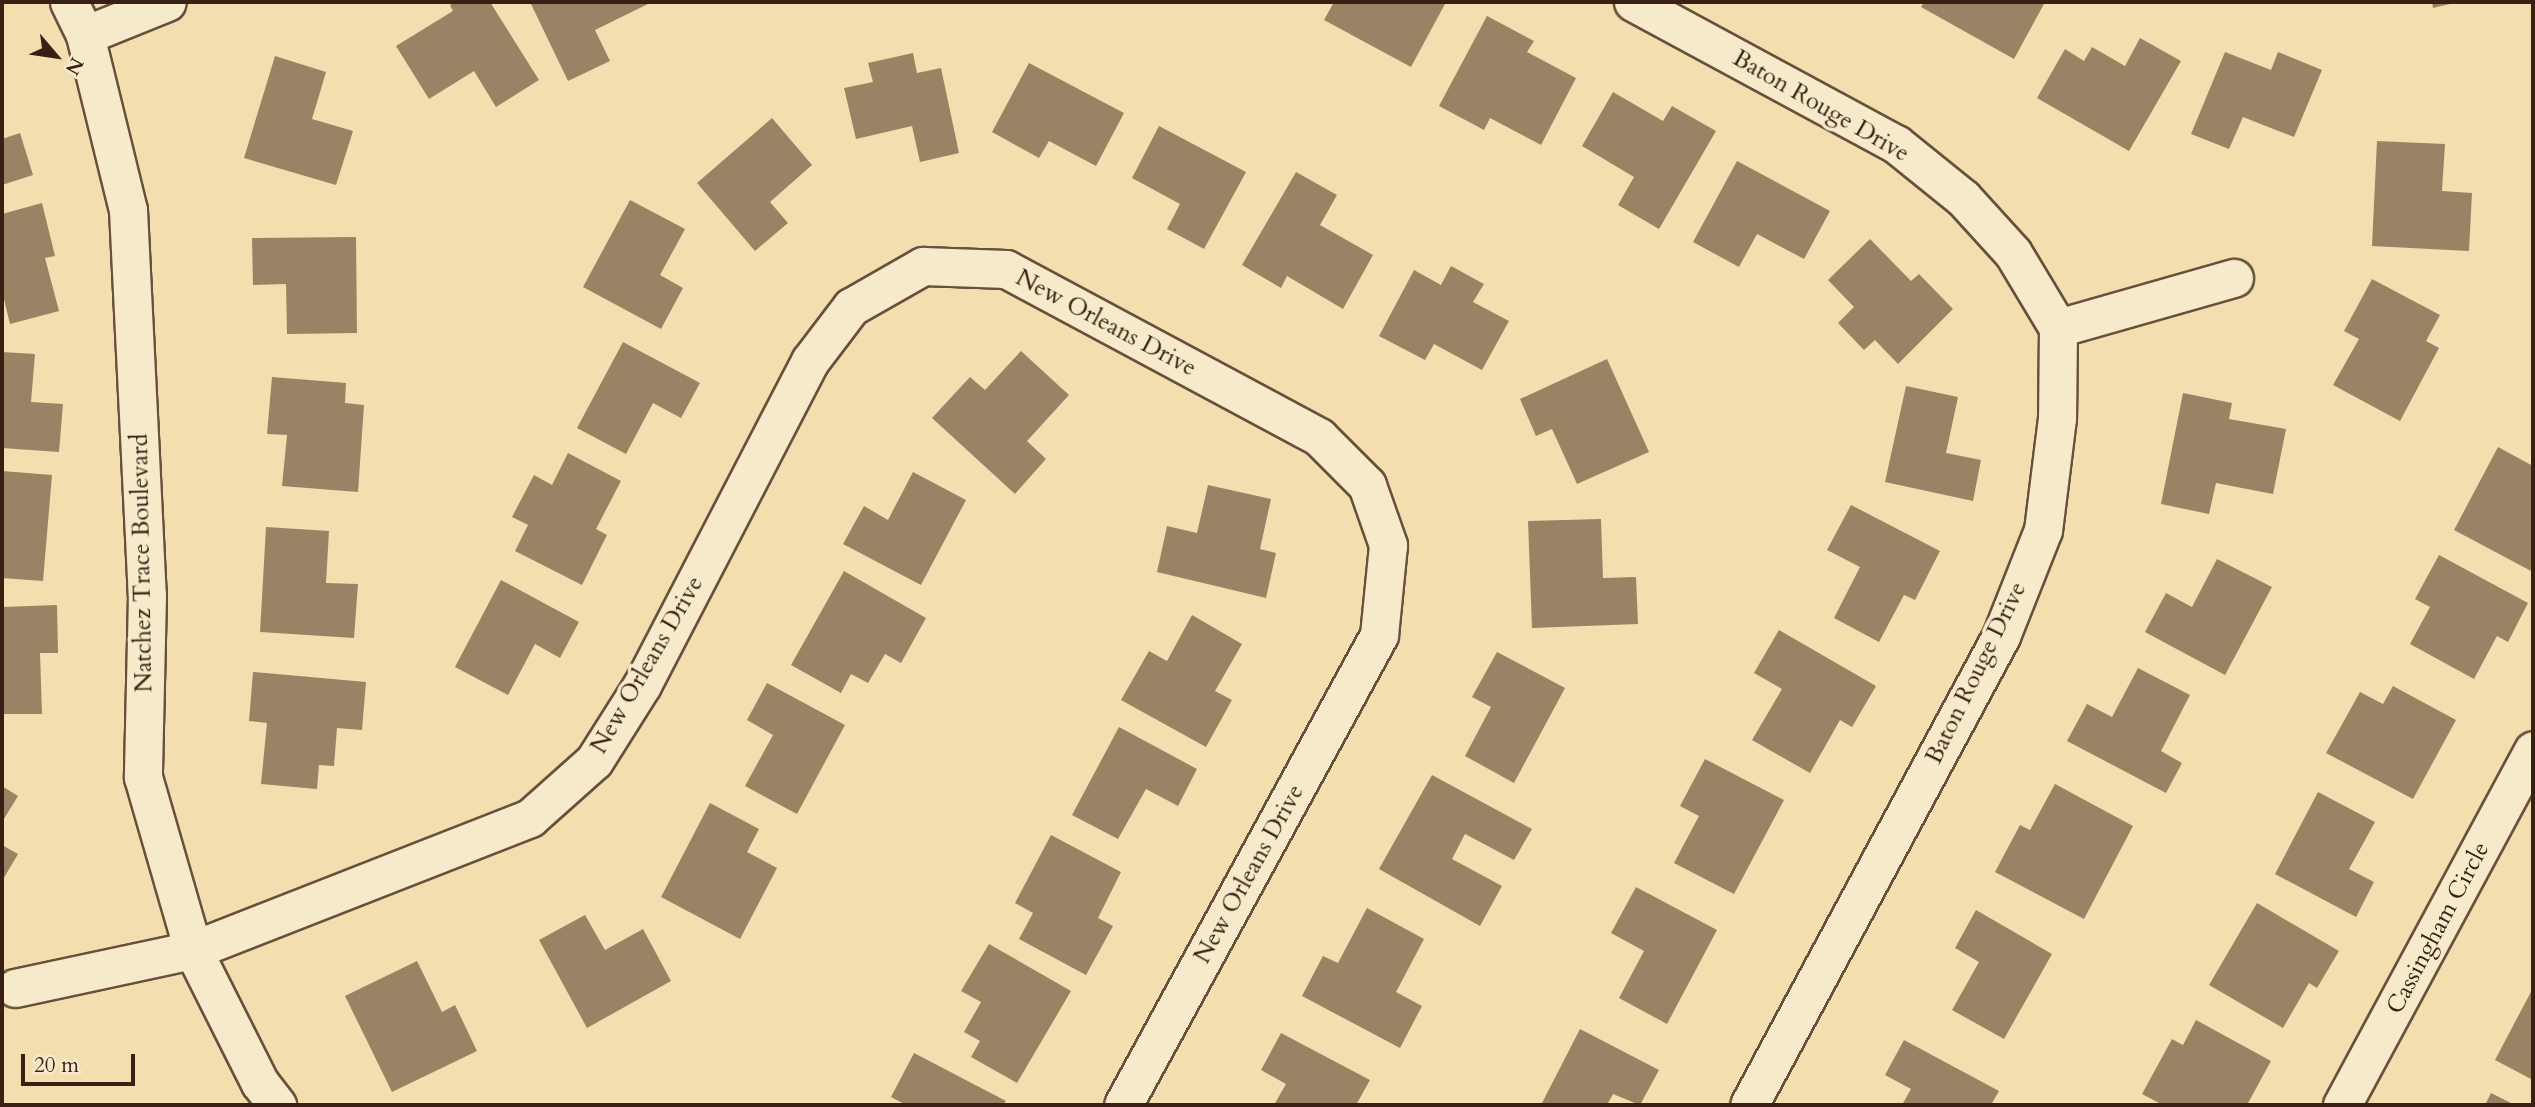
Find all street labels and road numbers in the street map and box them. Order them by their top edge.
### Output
street label: Baton Rouge Drive [1728,44,1914,168]
street label: New Orleans Drive [1011,263,1201,383]
street label: Natchez Trace Boulevard [125,433,159,693]
street label: New Orleans Drive [585,571,709,759]
street label: Baton Rouge Drive [1919,577,2033,769]
street label: New Orleans Drive [1188,780,1310,968]
street label: Cassingham Circle [2381,837,2495,1019]

